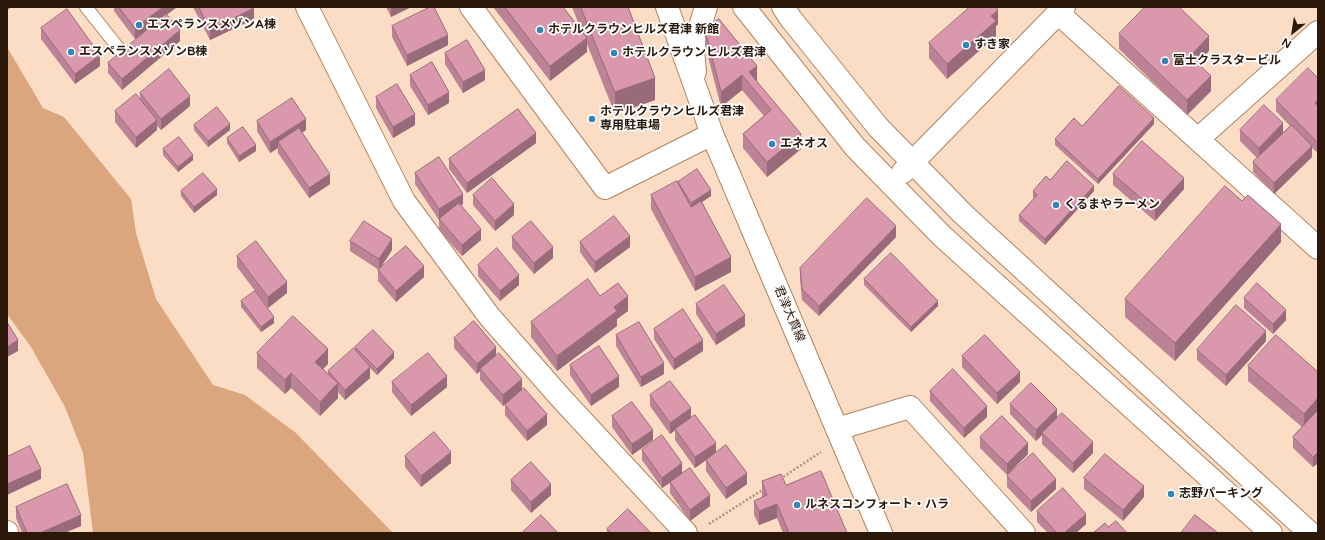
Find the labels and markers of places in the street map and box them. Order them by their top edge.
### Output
place label: エスペランスメゾンA棟 [147,18,276,32]
marker: エスペランスメゾンA棟 [134,20,144,30]
place label: ホテルクラウンヒルズ君津 新館 [548,23,719,37]
marker: ホテルクラウンヒルズ君津 新館 [535,25,545,35]
place label: すき家 [974,38,1010,52]
marker: すき家 [961,40,971,50]
place label: エスペランスメゾンB棟 [79,45,207,59]
place label: ホテルクラウンヒルズ君津 [622,46,766,60]
marker: エスペランスメゾンB棟 [66,47,76,57]
marker: ホテルクラウンヒルズ君津 [609,48,619,58]
place label: 富士クラスタービル [1173,54,1281,68]
marker: 富士クラスタービル [1160,56,1170,66]
place label: ホテルクラウンヒルズ君津 専用駐車場 [600,105,744,133]
marker: ホテルクラウンヒルズ君津 専用駐車場 [587,114,597,124]
place label: エネオス [780,137,828,151]
marker: エネオス [767,139,777,149]
place label: くるまやラーメン [1064,198,1160,212]
marker: くるまやラーメン [1051,200,1061,210]
place label: 志野パーキング [1179,487,1263,501]
marker: 志野パーキング [1166,489,1176,499]
place label: ルネスコンフォート・ハラ [805,498,949,512]
marker: ルネスコンフォート・ハラ [792,500,802,510]

